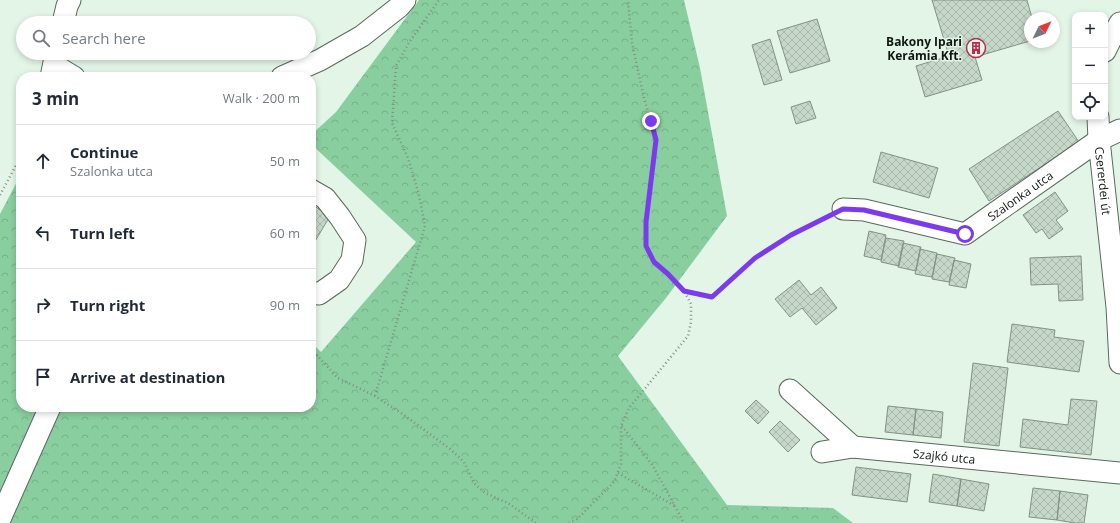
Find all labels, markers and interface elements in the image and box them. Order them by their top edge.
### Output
north arrow [1024,12,1060,48]
map controls [1072,12,1108,120]
button: + [1072,12,1108,48]
search box [16,16,316,60]
icon: search [30,27,52,49]
text: Search here [62,28,146,48]
place label: Bakony Ipari Kerámia Kft. [886,33,962,64]
building icon: Bakony Ipari Kerámia Kft. [965,37,987,59]
button: − [1072,48,1108,84]
button: locate [1072,84,1108,120]
text: 3 min [32,87,79,110]
text: Walk · 200 m [223,89,300,107]
route end [642,112,660,130]
text: Continue [70,142,138,162]
street label: Csererdei út [1091,146,1116,216]
icon: ahead [32,150,54,172]
text: 50 m [270,152,300,170]
text: Szalonka utca [70,162,153,180]
street label: Szalonka utca [984,166,1056,224]
icon: left [32,222,54,244]
text: Turn left [70,223,135,243]
text: 60 m [270,224,300,242]
route start [956,225,974,243]
icon: right [32,294,54,316]
text: Turn right [70,295,145,315]
text: 90 m [270,296,300,314]
icon: arrive [32,366,54,388]
text: Arrive at destination [70,367,225,387]
street label: Szajkó utca [912,444,976,467]

